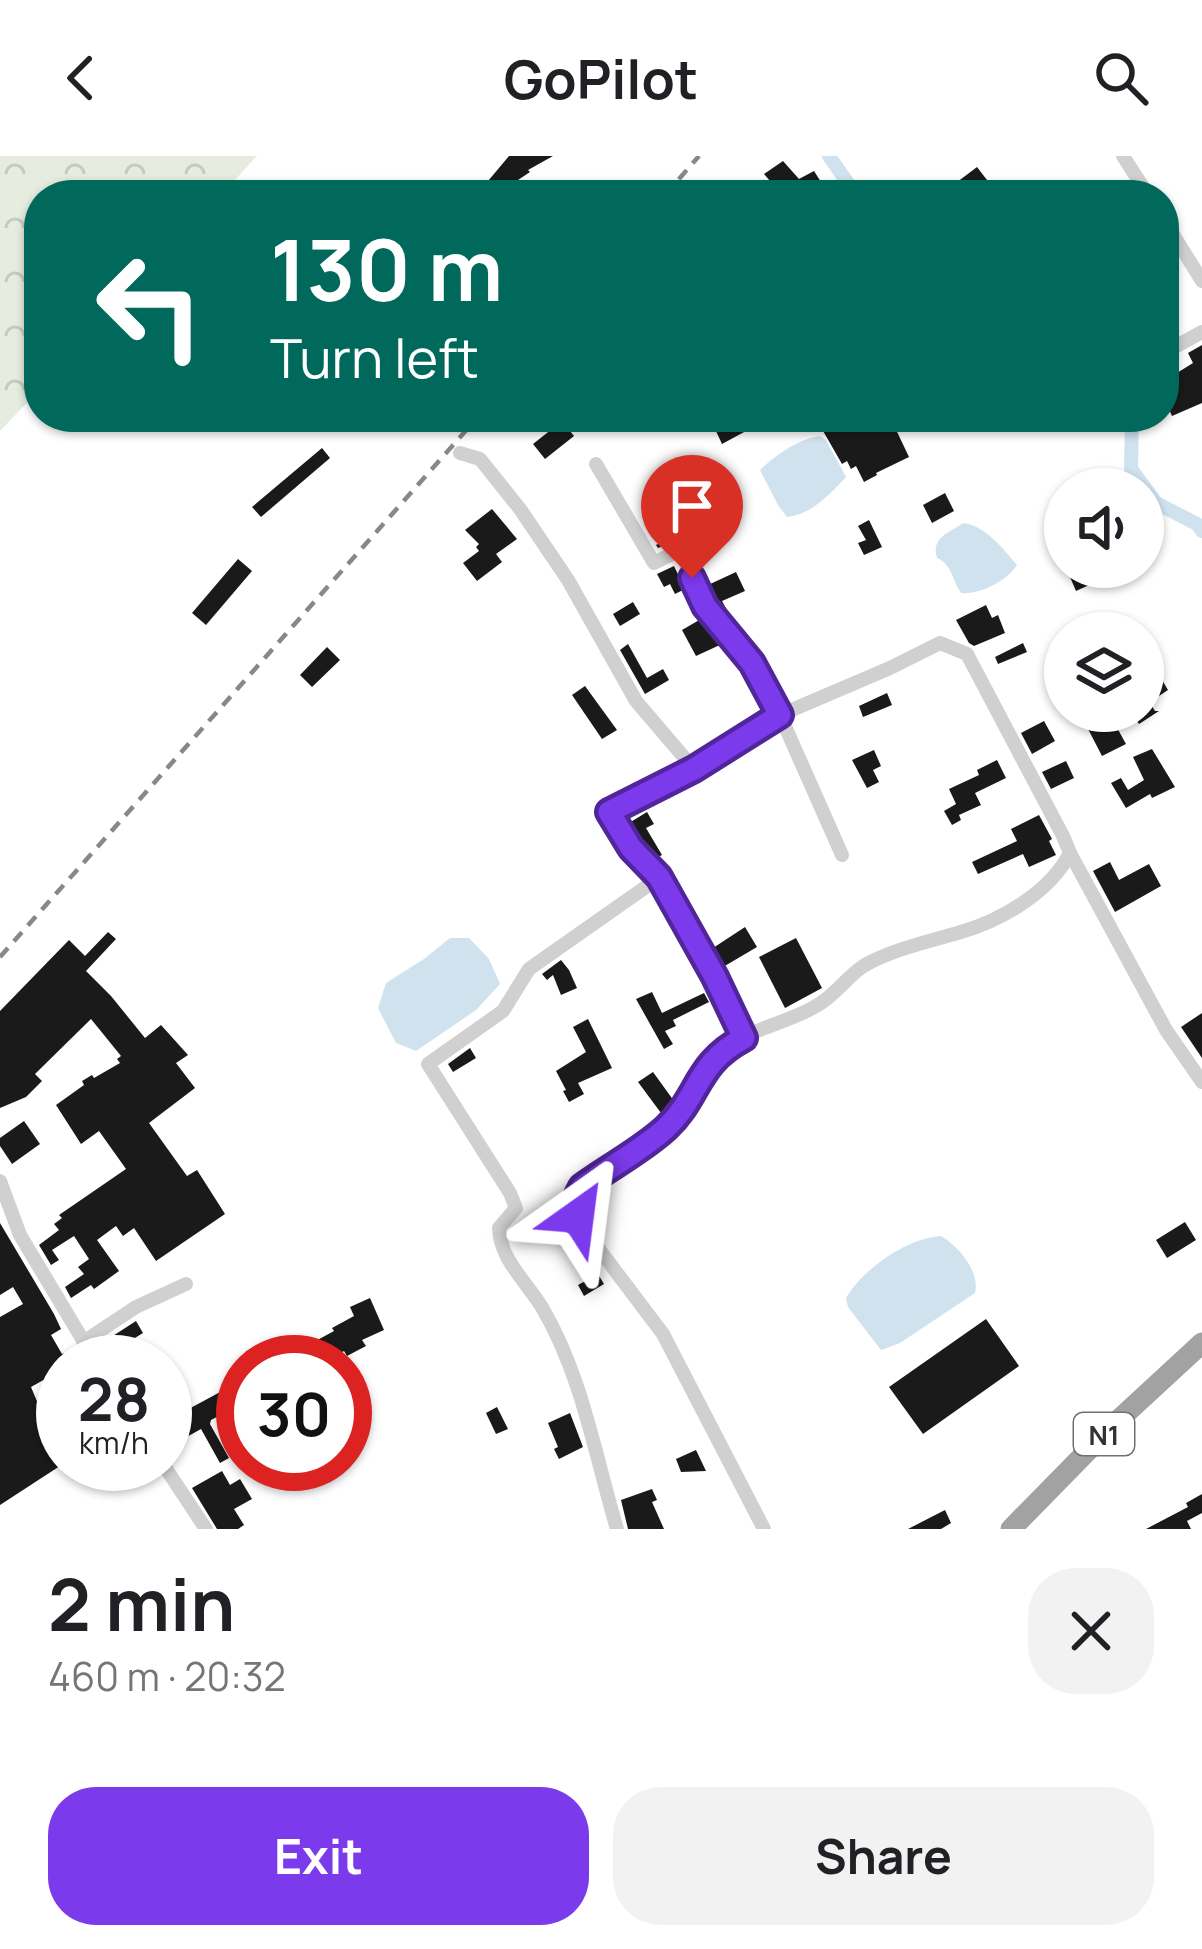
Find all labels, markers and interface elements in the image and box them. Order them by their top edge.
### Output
text: GoPilot [504,41,698,115]
icon: back [48,45,114,111]
icon: search [1088,45,1154,111]
text: 130 m [270,211,503,326]
icon: left [72,228,228,384]
text: Turn left [270,320,479,394]
pin [641,455,743,578]
map controls [1044,468,1164,732]
button: sound [1044,468,1164,588]
icon: arrive [659,473,725,539]
button: layers [1044,612,1164,732]
position arrow [515,1153,641,1279]
speed limit sign: 30 [216,1335,372,1491]
text: 28 [78,1357,150,1439]
road number: N1 [1074,1413,1134,1455]
text: km/h [79,1422,149,1463]
text: 2 min [48,1554,235,1653]
button: close [1028,1568,1154,1694]
text: 460 m · 20:32 [48,1649,286,1703]
button: Exit [48,1787,589,1925]
button: Share [613,1787,1154,1925]

